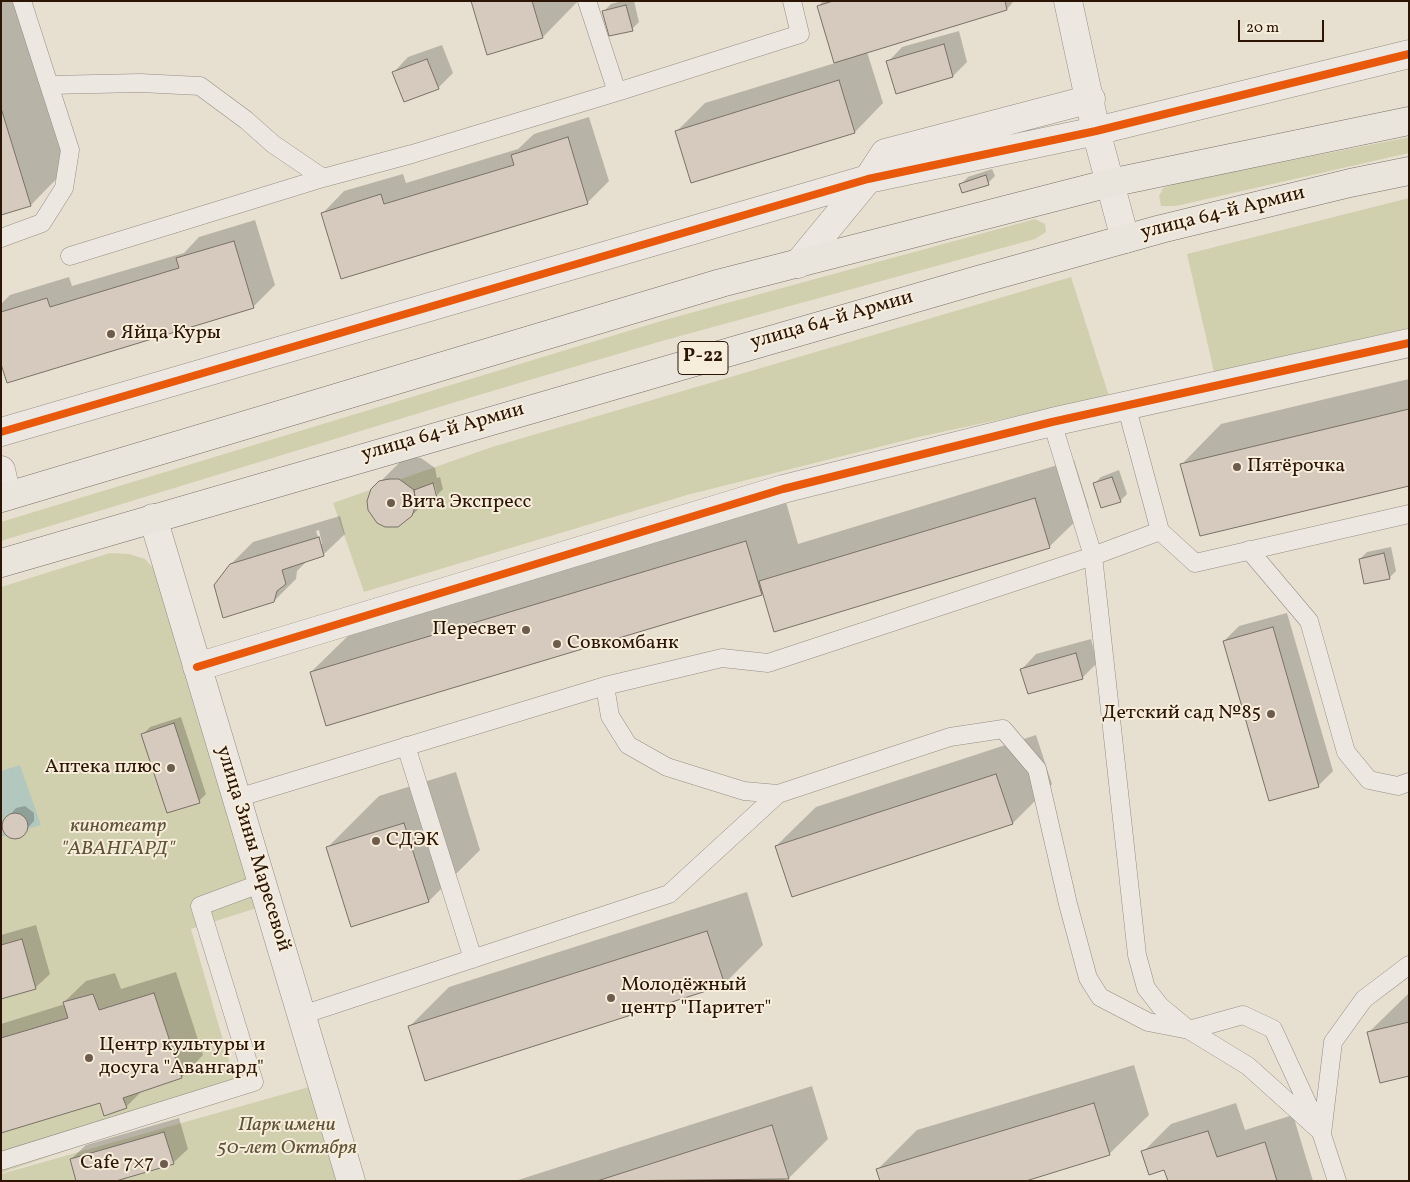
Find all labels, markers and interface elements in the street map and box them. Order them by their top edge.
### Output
scale bar [1240,10,1326,42]
text: 20 m [1246,18,1279,39]
street label: улица 64-й Армии [1138,182,1308,246]
street label: улица 64-й Армии [748,286,916,356]
place label: Яйца Куры [121,322,221,346]
marker: Яйца Куры [105,328,117,340]
road number: Р-22 [678,342,728,374]
street label: улица 64-й Армии [359,398,527,468]
place label: Пятёрочка [1247,455,1345,479]
marker: Пятёрочка [1231,461,1243,473]
place label: Вита Экспресс [401,491,532,515]
marker: Вита Экспресс [385,497,397,509]
place label: Пересвет [432,618,516,642]
marker: Пересвет [520,624,532,636]
place label: Совкомбанк [567,632,679,656]
marker: Совкомбанк [551,638,563,650]
place label: Детский сад №85 [1102,702,1261,726]
marker: Детский сад №85 [1265,708,1277,720]
street label: улица Зины Маресевой [209,743,295,955]
place label: Аптека плюс [45,756,161,780]
marker: Аптека плюс [165,762,177,774]
park label: кинотеатр "АВАНГАРД" [61,815,175,862]
place label: СДЭК [386,829,439,853]
marker: СДЭК [370,835,382,847]
place label: Молодёжный центр "Паритет" [621,974,771,1021]
marker: Молодёжный центр "Паритет" [605,992,617,1004]
place label: Центр культуры и досуга "Авангард" [99,1034,265,1081]
marker: Центр культуры и досуга "Авангард" [83,1052,95,1064]
park label: Парк имени 50-лет Октября [217,1114,357,1161]
place label: Cafe 7×7 [80,1152,154,1176]
marker: Cafe 7×7 [158,1158,170,1170]

